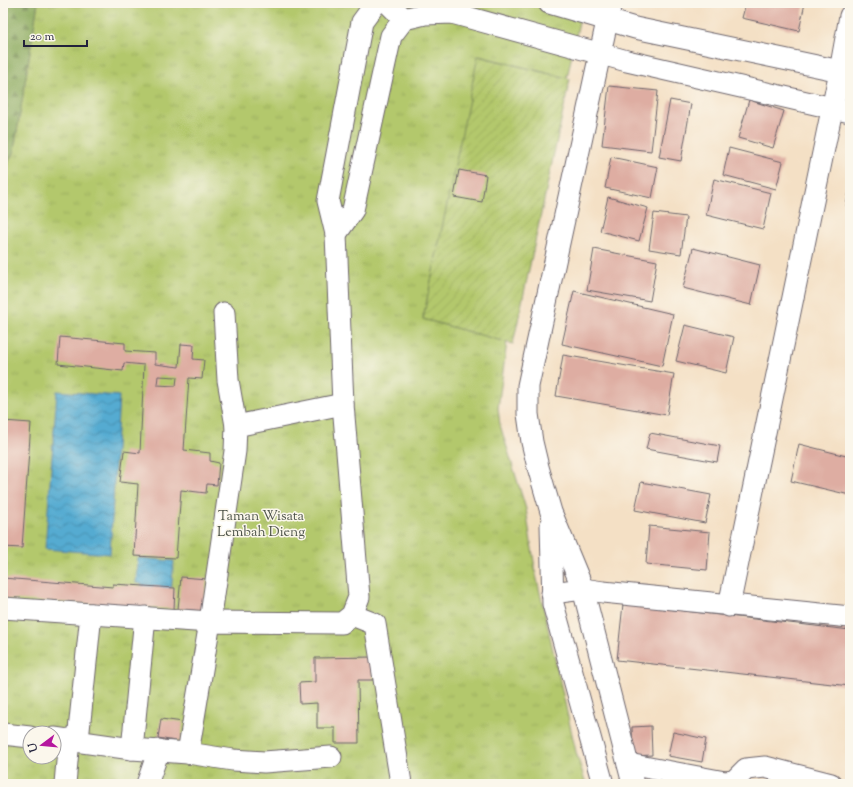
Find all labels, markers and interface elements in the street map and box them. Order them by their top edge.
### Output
scale bar [24,22,87,48]
text: 20 m [30,28,55,46]
park label: Taman Wisata Lembah Dieng [217,507,305,543]
north arrow [22,725,62,765]
text: U [24,741,43,755]

